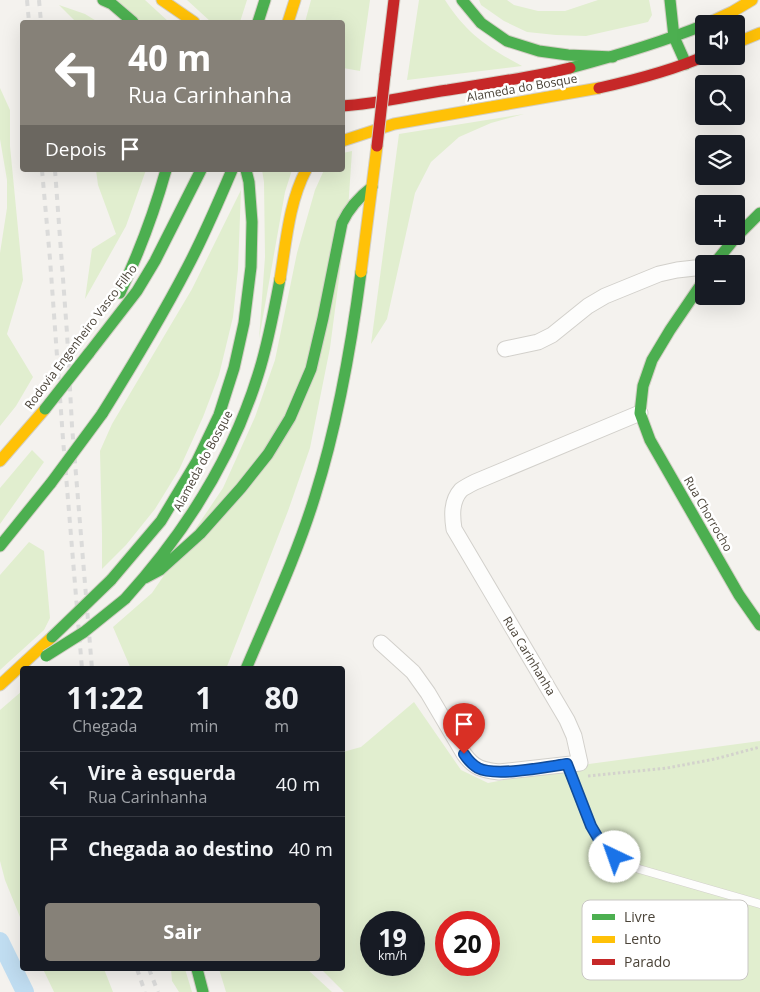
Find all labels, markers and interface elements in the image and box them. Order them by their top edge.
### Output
map controls [695,15,745,305]
button: sound [695,15,745,65]
text: 40 m [128,34,211,81]
icon: left [45,40,110,105]
street label: Alameda do Bosque [465,69,579,106]
button: search [695,75,745,125]
text: Rua Carinhanha [128,79,292,109]
icon: arrive [116,135,144,163]
button: layers [695,135,745,185]
text: Depois [45,136,106,162]
button: + [695,195,745,245]
button: − [695,255,745,305]
street label: Rodovia Engenheiro Vasco Filho [20,261,141,413]
street label: Alameda do Bosque [169,407,236,514]
street label: Rua Chorrocho [680,473,737,554]
street label: Rua Carinhanha [499,613,560,698]
text: 11:22 [66,677,143,718]
text: 1 [195,677,212,718]
text: 80 [264,677,299,718]
pin [443,703,485,754]
icon: arrive [450,710,478,738]
text: Chegada [72,715,137,737]
text: min [190,715,218,737]
text: m [274,715,289,737]
text: Vire à esquerda [88,760,236,786]
icon: left [45,770,73,798]
text: 40 m [276,771,320,797]
text: Rua Carinhanha [88,786,207,808]
position arrow [588,830,640,882]
icon: arrive [45,835,73,863]
text: Chegada ao destino [88,836,274,862]
text: 40 m [289,836,333,862]
legend [582,900,748,980]
button: Sair [45,903,320,961]
text: Livre [624,907,656,926]
speed limit sign: 20 [435,911,500,976]
text: 19 [378,920,407,954]
text: Lento [624,929,661,948]
text: km/h [378,947,407,964]
text: Parado [624,952,671,971]

